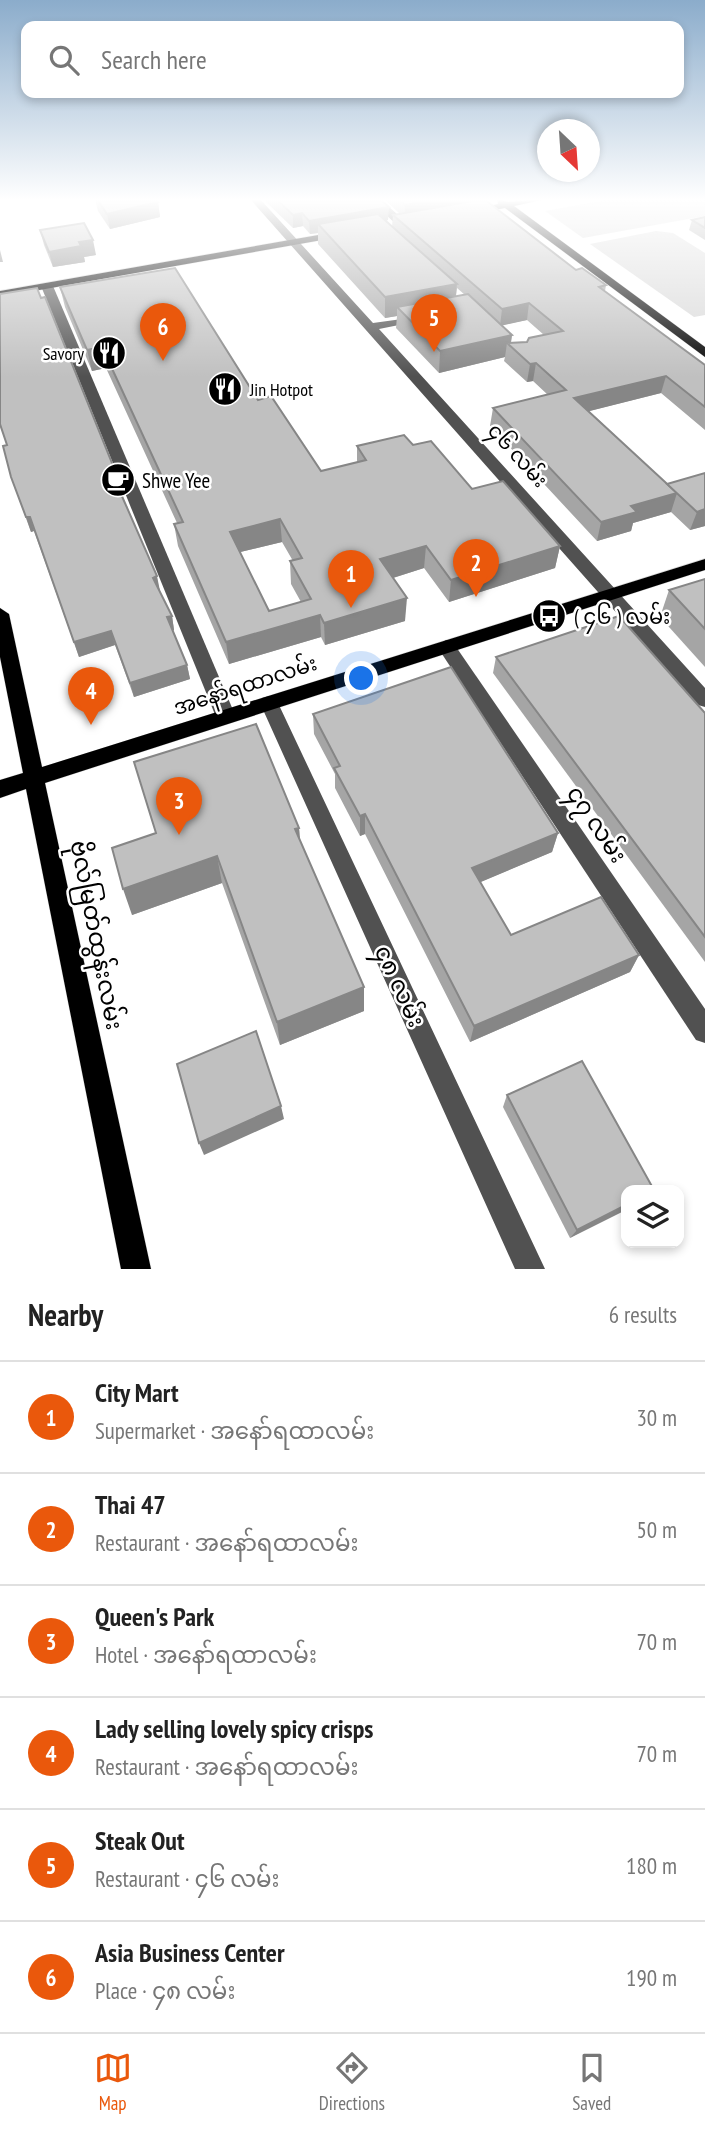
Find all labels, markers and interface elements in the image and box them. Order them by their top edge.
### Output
search box [21,21,684,98]
icon: search [45,41,83,79]
text: Search here [101,43,207,76]
north arrow [537,119,600,182]
pin: 5 [411,294,457,352]
pin: 6 [140,303,186,361]
restaurant icon: Savory [90,334,128,372]
place label: Savory [43,342,84,365]
restaurant icon: Jin Hotpot [206,370,244,408]
place label: Jin Hotpot [249,378,313,401]
street label: ၄၆ လမ်း [479,416,556,496]
cafe icon: Shwe Yee [99,461,137,499]
place label: Shwe Yee [142,467,210,494]
pin: 2 [453,539,499,597]
pin: 1 [328,550,374,608]
bus stop icon: ( ၄၆ ) လမ်း [530,597,568,635]
place label: ( ၄၆ ) လမ်း [574,601,670,634]
street label: အနော်ရထာလမ်း [169,647,322,725]
your location [344,661,378,695]
pin: 4 [68,667,114,725]
pin: 3 [156,777,202,835]
street label: ၄၇ လမ်း [557,779,634,871]
street label: ဗိုလ်မြတ်ထွန်းလမ်း [59,838,131,1033]
street label: ၄၈ လမ်း [364,940,432,1034]
map controls [621,1185,684,1248]
button: layers [621,1185,684,1248]
text: Nearby [28,1295,103,1334]
text: 6 results [609,1300,677,1329]
text: City Mart [95,1376,179,1409]
text: 1 [46,1403,57,1432]
text: 30 m [636,1403,677,1432]
text: Supermarket · အနော်ရထာလမ်း [95,1416,374,1445]
text: Thai 47 [95,1488,166,1521]
text: 2 [46,1515,57,1544]
text: 50 m [636,1515,677,1544]
text: Restaurant · အနော်ရထာလမ်း [95,1528,358,1557]
text: Queen's Park [95,1600,214,1633]
text: 3 [46,1627,57,1656]
text: 70 m [636,1627,677,1656]
text: Hotel · အနော်ရထာလမ်း [95,1640,317,1669]
text: Lady selling lovely spicy crisps [95,1712,373,1745]
text: 4 [46,1739,57,1768]
text: 70 m [636,1739,677,1768]
text: Restaurant · အနော်ရထာလမ်း [95,1752,358,1781]
text: Steak Out [95,1824,184,1857]
text: 5 [46,1851,57,1880]
text: 180 m [626,1851,677,1880]
text: Restaurant · ၄၆ လမ်း [95,1864,280,1893]
text: Asia Business Center [95,1936,285,1969]
text: 6 [46,1963,57,1992]
text: 190 m [626,1963,677,1992]
text: Place · ၄၈ လမ်း [95,1976,235,2005]
tab: Map [94,2049,132,2115]
tab: Directions [319,2049,385,2115]
tab: Saved [572,2049,611,2115]

